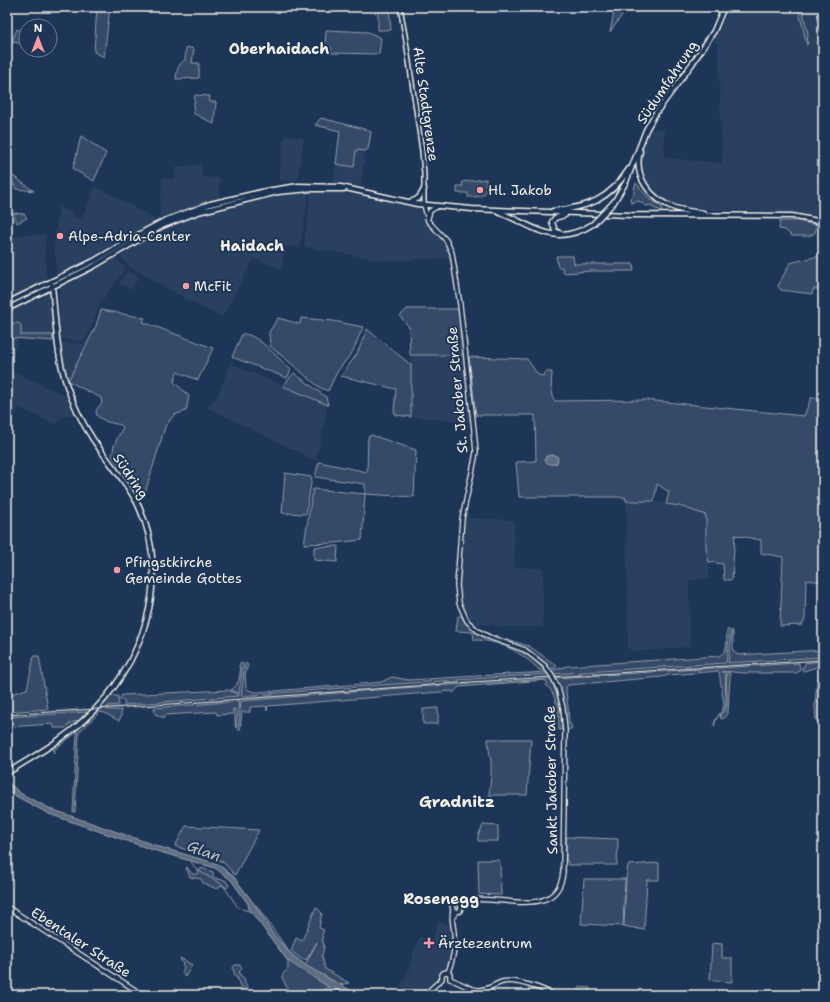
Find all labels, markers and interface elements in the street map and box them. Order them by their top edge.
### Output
north arrow [18,18,58,58]
text: N [34,21,43,36]
street label: Südumfahrung [632,37,702,127]
district label: Oberhaidach [229,39,329,59]
street label: Alte Stadtgrenze [409,46,443,162]
place label: Hl. Jakob [488,181,552,199]
marker: Hl. Jakob [475,185,485,195]
place label: Alpe-Adria-Center [68,227,192,245]
marker: Alpe-Adria-Center [55,231,65,241]
district label: Haidach [220,236,284,256]
place label: McFit [194,277,232,295]
marker: McFit [181,281,191,291]
street label: St. Jakober Straße [442,326,472,454]
street label: Südring [109,450,153,502]
place label: Pfingstkirche Gemeinde Gottes [125,553,242,587]
marker: Pfingstkirche Gemeinde Gottes [112,565,122,575]
street label: Sankt Jakober Straße [541,706,561,854]
district label: Gradnitz [419,791,495,812]
water label: Glan [184,835,224,867]
district label: Rosenegg [403,889,479,909]
street label: Ebentaler Straße [28,903,134,981]
place label: Ärztezentrum [438,934,532,952]
marker: Ärztezentrum [423,937,435,949]

